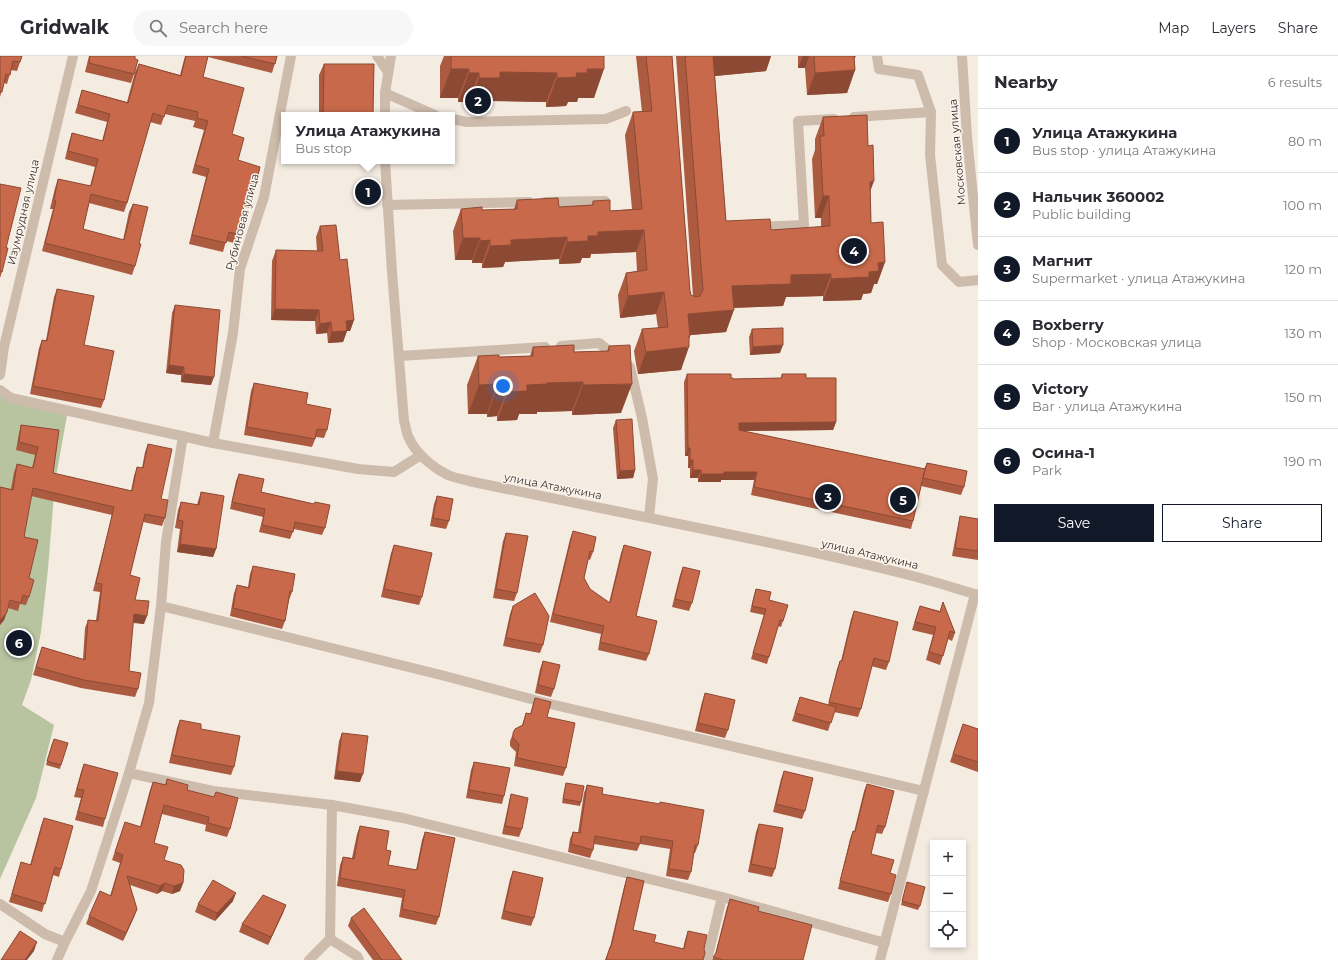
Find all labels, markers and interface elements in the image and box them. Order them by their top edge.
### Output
search box [133,10,413,46]
text: Gridwalk [20,16,109,39]
icon: search [147,17,169,39]
text: Search here [179,18,268,37]
text: Map [1158,19,1189,37]
text: Layers [1211,19,1256,37]
text: Share [1278,19,1318,37]
text: Nearby [994,72,1058,92]
text: 6 results [1268,74,1322,90]
pin: 2 [465,86,491,116]
street label: Московская улица [945,98,969,206]
popup [281,112,455,164]
text: Улица Атажукина [295,121,441,140]
text: Улица Атажукина [1032,123,1177,142]
text: 1 [1004,133,1010,149]
text: 80 m [1288,133,1322,149]
text: Bus stop [295,140,352,156]
text: Bus stop · улица Атажукина [1032,142,1216,158]
street label: Изумрудная улица [4,158,42,266]
street label: Рубиновая улица [222,172,262,272]
pin: 1 [355,177,381,207]
text: Нальчик 360002 [1032,187,1164,206]
text: 2 [1003,197,1011,213]
text: 100 m [1283,197,1322,213]
text: Public building [1032,206,1131,222]
pin: 4 [841,236,867,266]
text: Магнит [1032,251,1092,270]
text: 3 [1003,261,1011,277]
text: 120 m [1284,261,1322,277]
text: Supermarket · улица Атажукина [1032,270,1245,286]
text: Boxberry [1032,315,1104,334]
text: 4 [1003,325,1011,341]
text: 130 m [1284,325,1322,341]
text: Shop · Московская улица [1032,334,1202,350]
your location [493,376,513,396]
text: Victory [1032,379,1088,398]
text: 5 [1003,389,1011,405]
text: 150 m [1284,389,1322,405]
text: Bar · улица Атажукина [1032,398,1182,414]
text: Осина-1 [1032,443,1095,462]
text: 6 [1003,453,1011,469]
text: 190 m [1284,453,1322,469]
text: Park [1032,462,1062,478]
street label: улица Атажукина [502,469,603,502]
pin: 3 [815,482,841,512]
pin: 5 [890,485,916,515]
button: Save [994,504,1154,542]
button: Share [1162,504,1322,542]
street label: улица Атажукина [819,536,920,572]
pin: 6 [6,628,32,658]
map controls [930,840,966,948]
button: + [930,840,966,876]
button: − [930,876,966,912]
button: locate [930,912,966,948]

